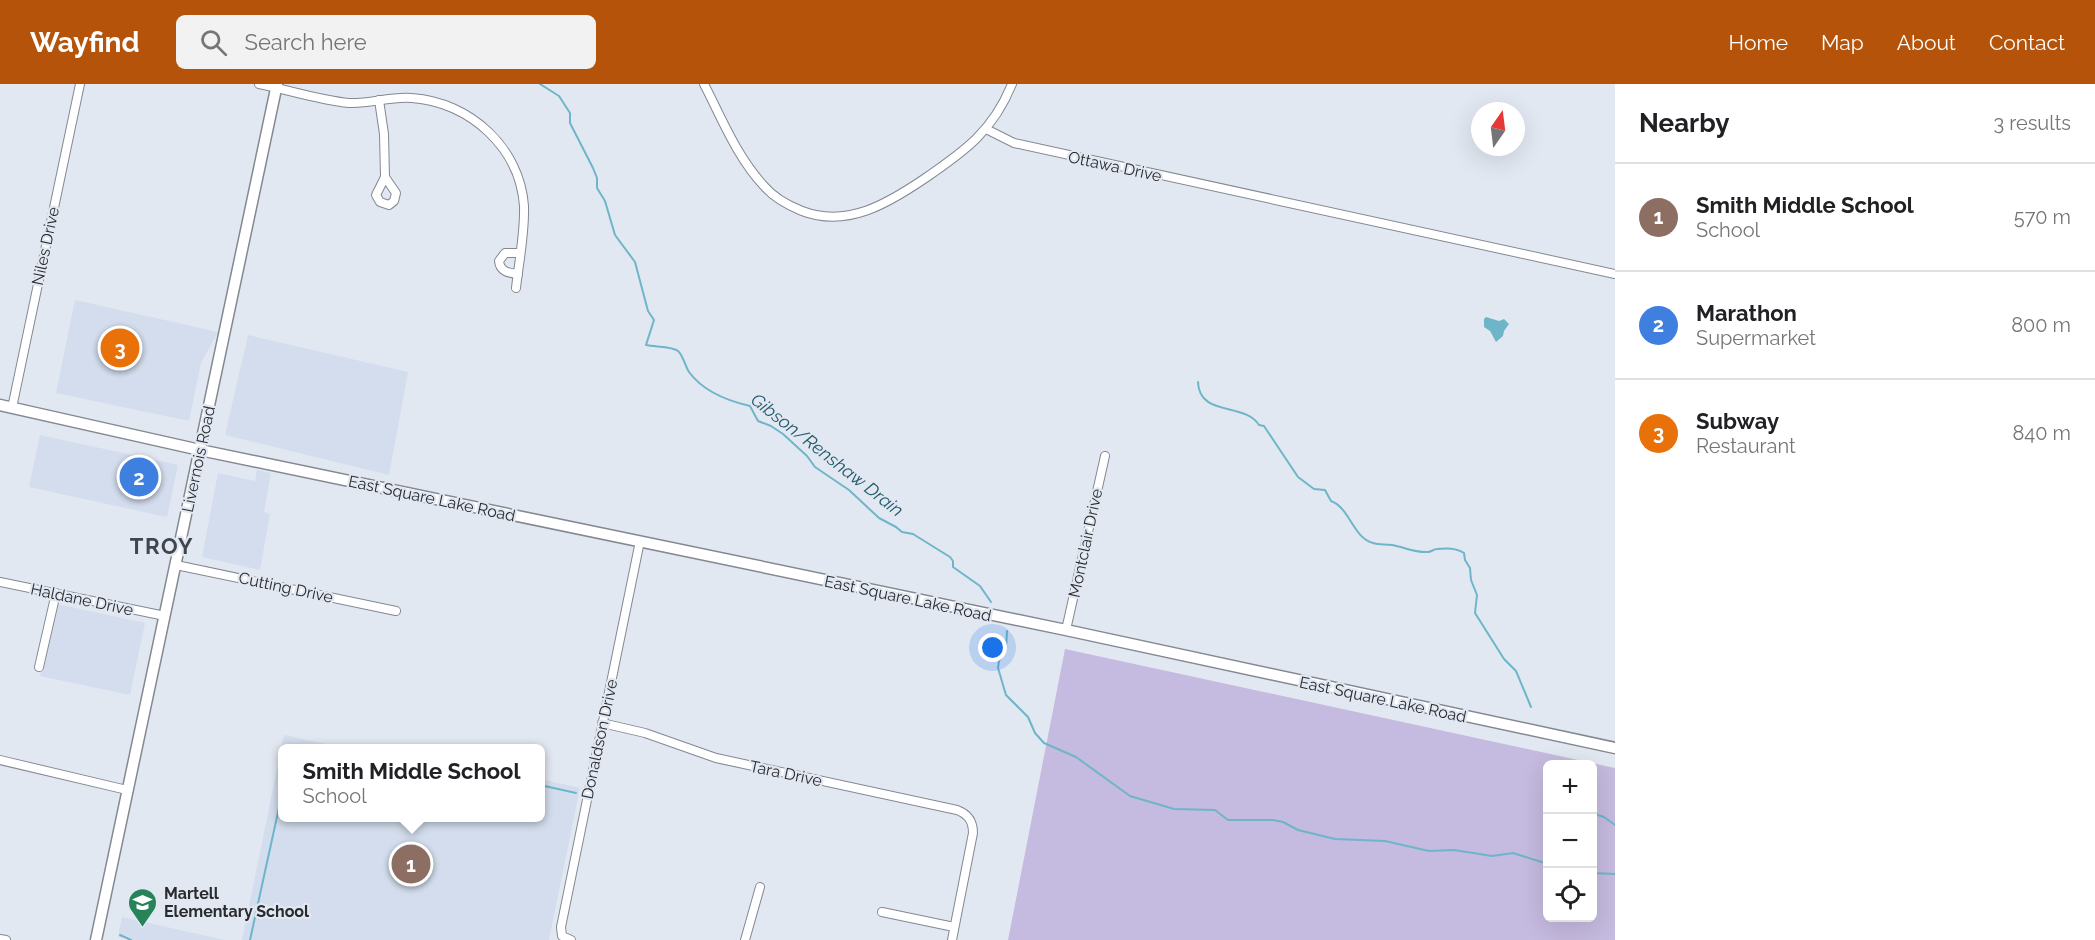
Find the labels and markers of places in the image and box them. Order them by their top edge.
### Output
pin: 3 [100,326,140,370]
pin: 2 [120,454,158,500]
pin: 1 [392,842,430,886]
place label: Martell Elementary School [164,884,310,921]
school or university icon: Martell Elementary School [127,886,159,928]

